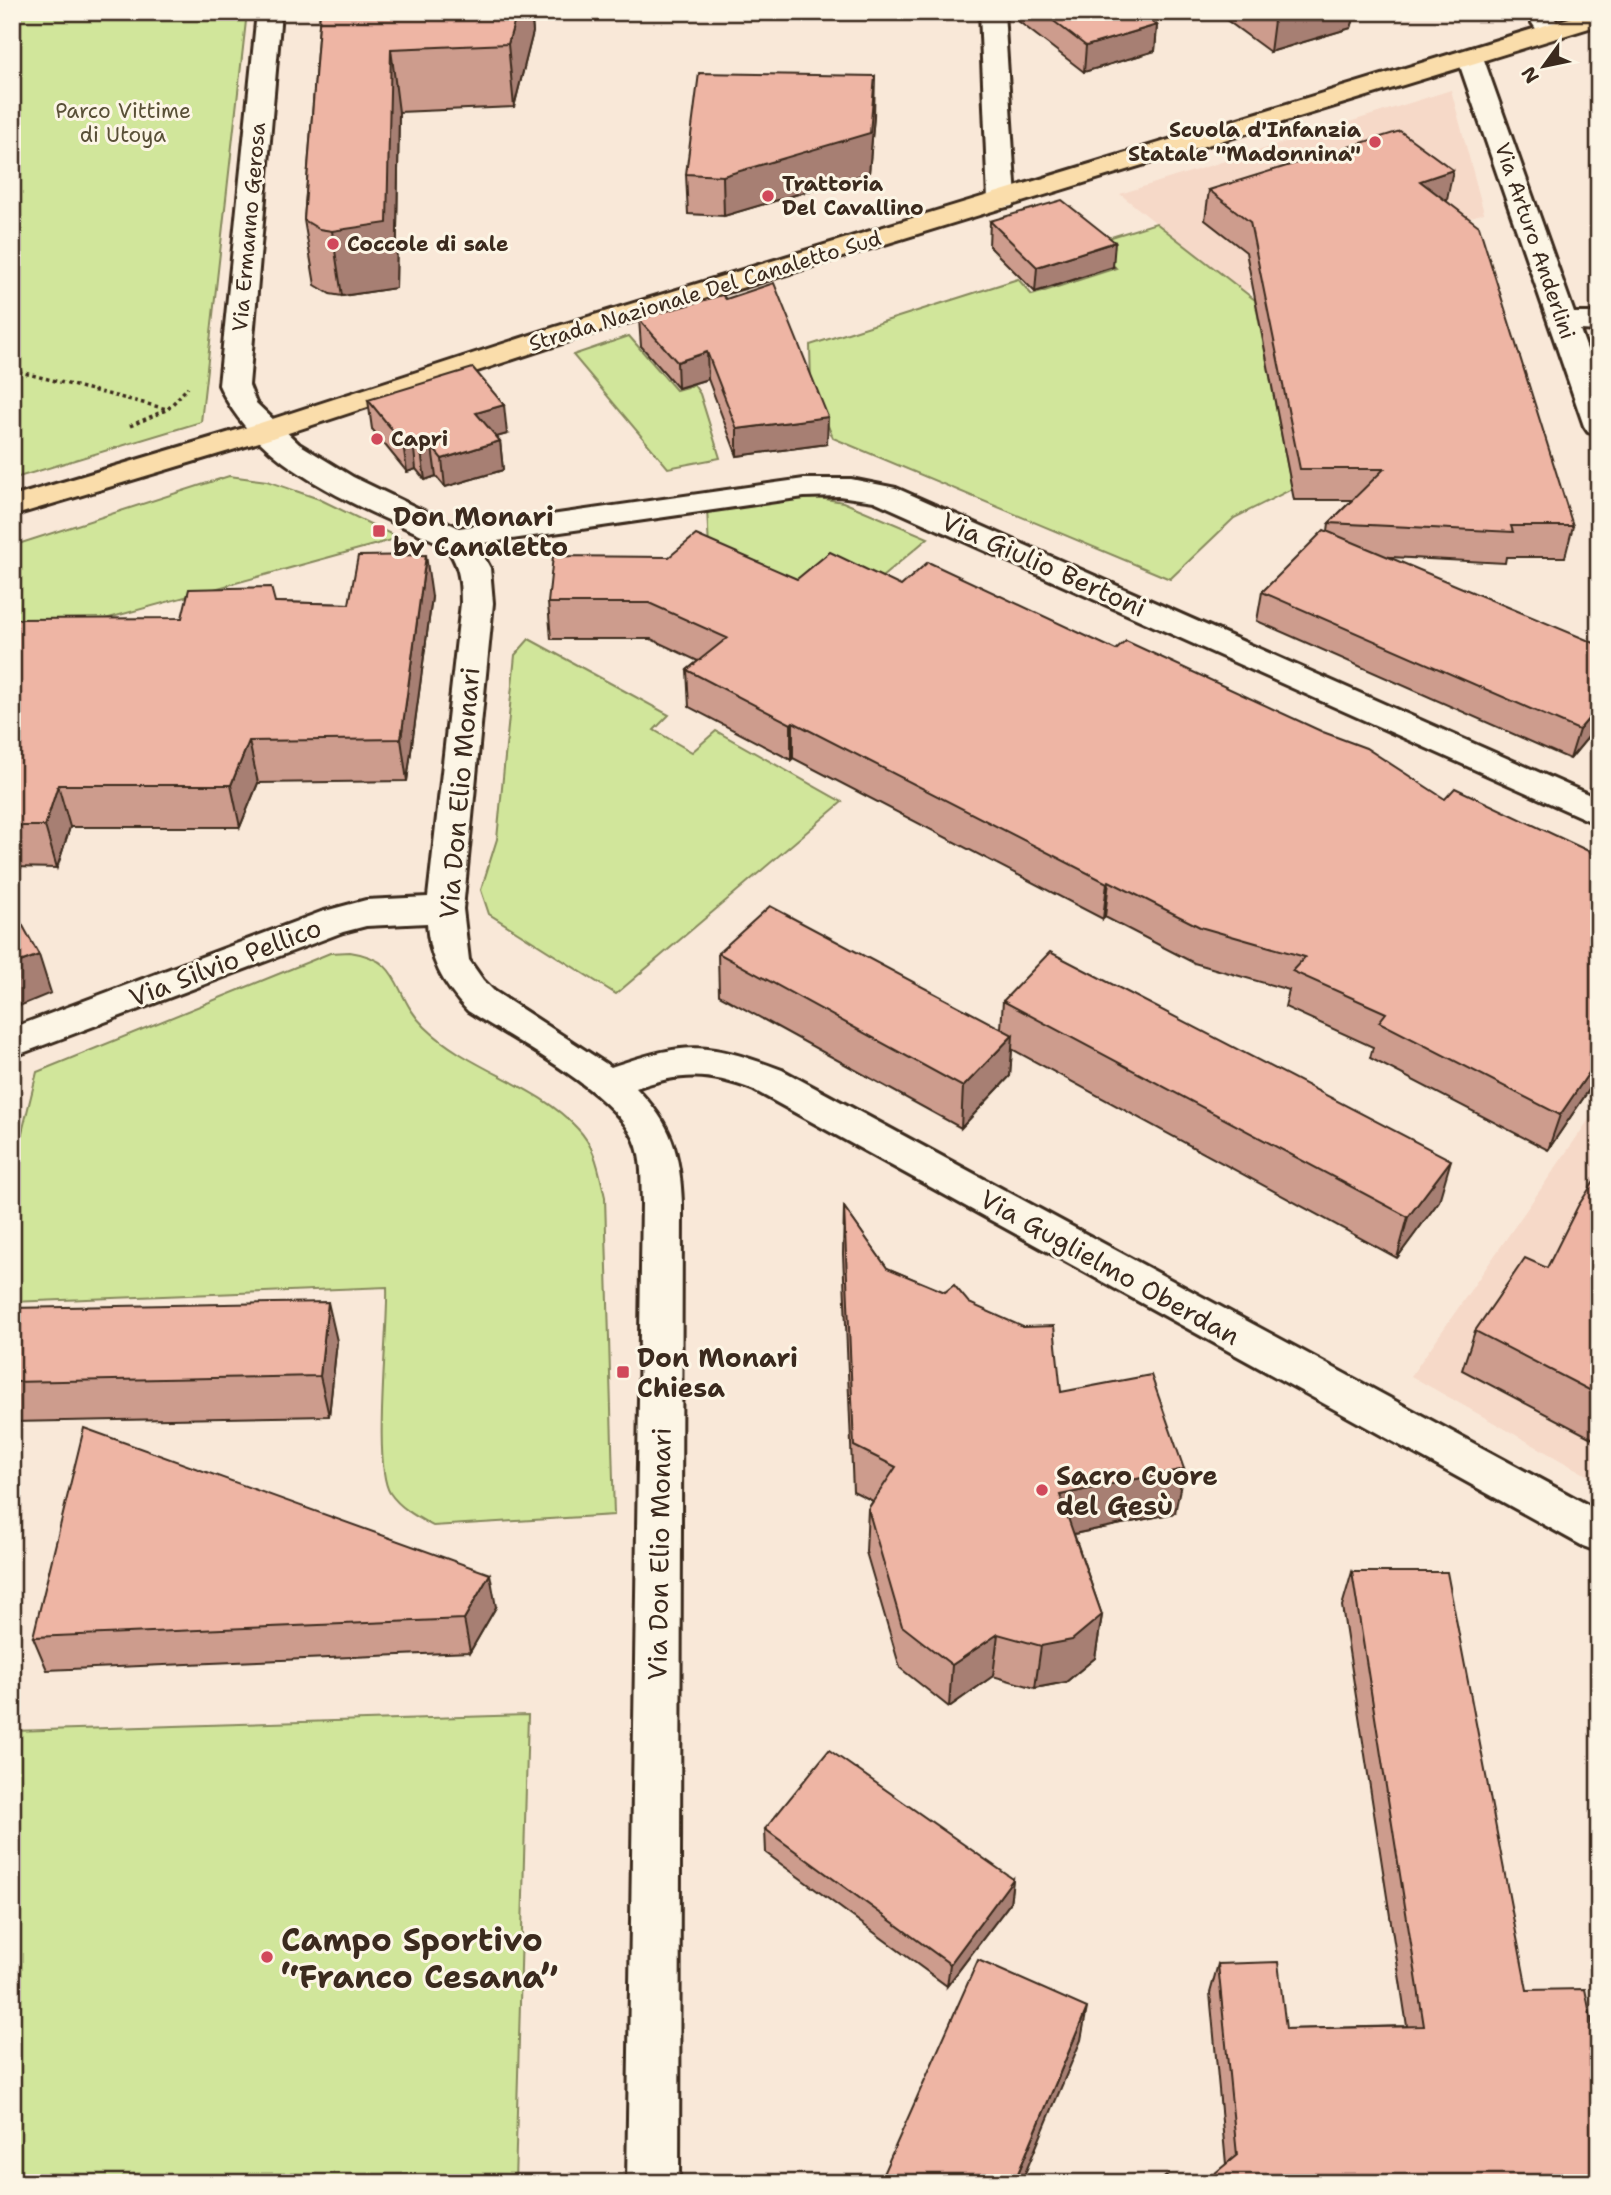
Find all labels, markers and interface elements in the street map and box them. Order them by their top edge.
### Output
north arrow [1510,32,1580,102]
text: N [1516,62,1545,88]
park label: Parco Vittime di Utoya [55,97,191,149]
place label: Scuola d'Infanzia Statale "Madonnina" [1128,116,1362,168]
street label: Via Ermanno Gerosa [226,121,272,333]
marker: Scuola d'Infanzia Statale "Madonnina" [1367,134,1383,150]
street label: Via Arturo Anderlini [1488,139,1582,343]
place label: Trattoria Del Cavallino [782,170,924,222]
marker: Trattoria Del Cavallino [760,188,776,204]
street label: Strada Nazionale Del Canaletto Sud [525,224,885,358]
place label: Coccole di sale [347,230,509,258]
marker: Coccole di sale [325,236,341,252]
place label: Capri [391,425,448,453]
marker: Capri [369,431,385,447]
place label: Don Monari bv Canaletto [393,499,568,564]
street label: Via Giulio Bertoni [936,503,1152,625]
marker: Don Monari bv Canaletto [371,523,387,539]
street label: Via Don Elio Monari [431,665,487,921]
street label: Via Silvio Pellico [124,909,326,1015]
street label: Via Guglielmo Oberdan [974,1181,1246,1353]
place label: Don Monari Chiesa [637,1340,798,1405]
marker: Don Monari Chiesa [615,1364,631,1380]
street label: Via Don Elio Monari [639,1427,679,1681]
place label: Sacro Cuore del Gesù [1056,1458,1218,1523]
marker: Sacro Cuore del Gesù [1034,1482,1050,1498]
place label: Campo Sportivo “Franco Cesana” [281,1918,558,1998]
marker: Campo Sportivo “Franco Cesana” [259,1949,275,1965]

